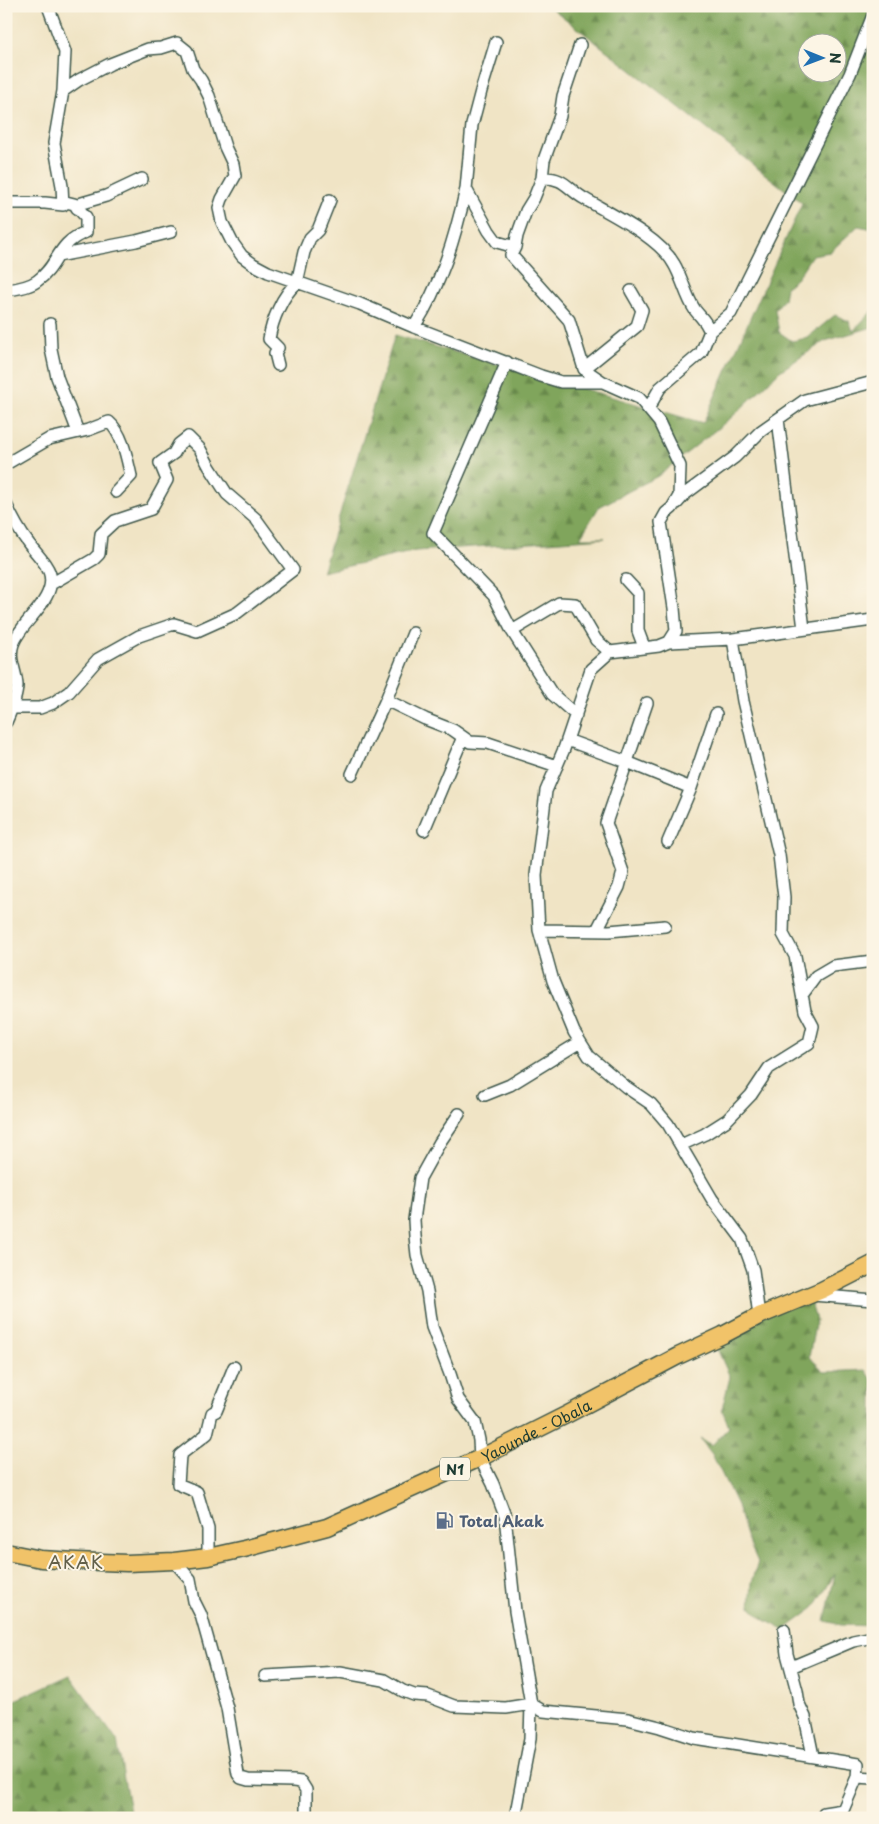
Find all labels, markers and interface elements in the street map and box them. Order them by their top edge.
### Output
north arrow [796,32,846,82]
text: N [825,53,846,64]
street label: Yaounde - Obala [477,1392,595,1467]
road number: N1 [440,1458,470,1480]
place label: Total Akak [459,1509,544,1532]
fuel station icon: Total Akak [435,1510,455,1530]
district label: AKAK [48,1548,104,1575]

